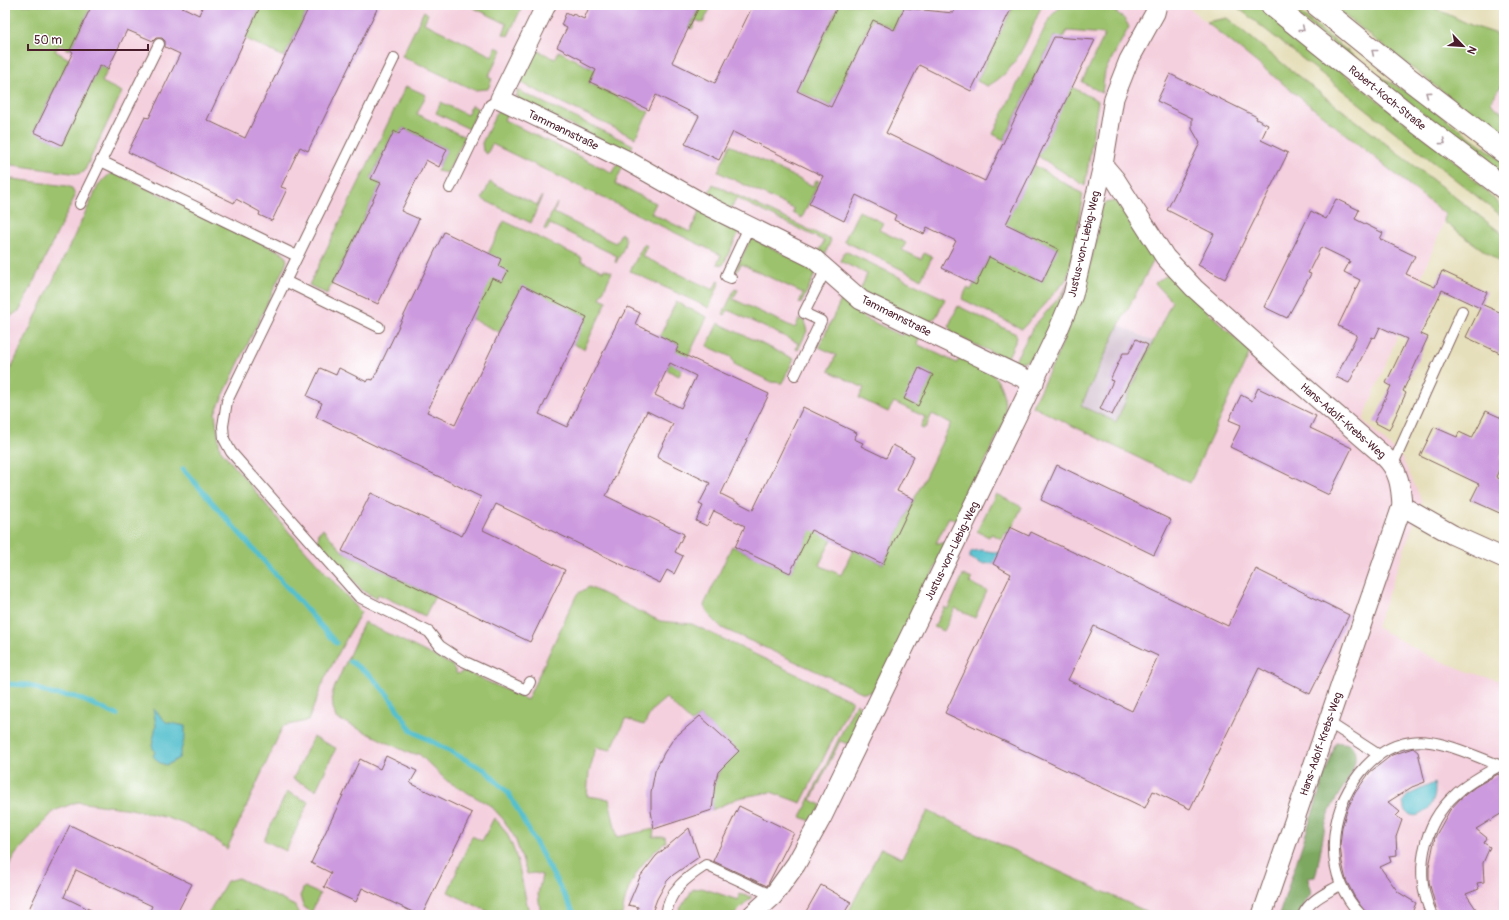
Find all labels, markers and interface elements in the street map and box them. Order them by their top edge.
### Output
one-way arrow [1297,25,1304,32]
scale bar [28,26,148,52]
north arrow [1443,26,1483,66]
text: 50 m [34,33,62,48]
text: N [1464,44,1479,57]
one-way arrow [1372,49,1379,56]
street label: Robert-Koch-Straße [1346,63,1429,133]
one-way arrow [1426,92,1433,99]
street label: Tammannstraße [526,107,601,153]
one-way arrow [1439,137,1446,144]
street label: Justus-von-Liebig-Weg [1065,189,1103,298]
street label: Tammannstraße [859,293,934,340]
street label: Hans-Adolf-Krebs-Weg [1298,381,1389,462]
street label: Justus-von-Liebig-Weg [922,499,982,603]
street label: Hans-Adolf-Krebs-Weg [1297,690,1345,797]

